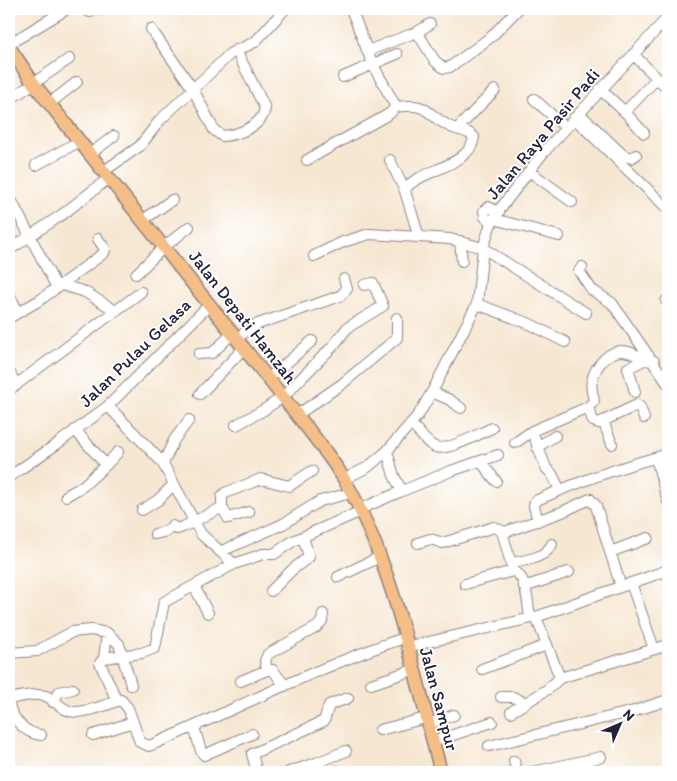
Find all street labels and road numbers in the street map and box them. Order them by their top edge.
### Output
street label: Jalan Raya Pasir Padi [482,64,604,204]
street label: Jalan Depati Hamzah [184,246,302,388]
street label: Jalan Pulau Gelasa [75,294,195,412]
street label: Jalan Sampur [415,645,463,753]

